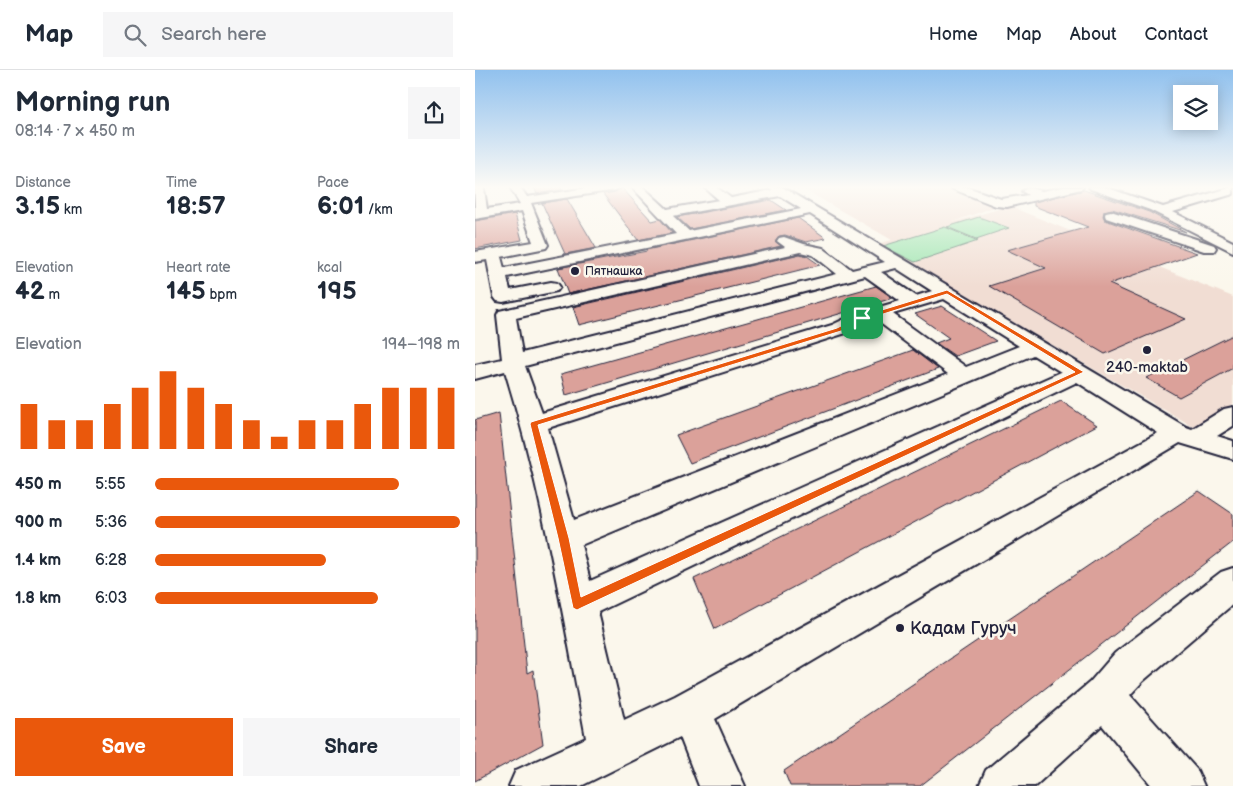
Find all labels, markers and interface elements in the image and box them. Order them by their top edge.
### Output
search box [103,12,453,57]
text: Map [25,20,73,49]
icon: search [121,21,149,49]
text: Search here [161,23,267,46]
text: Home [929,24,978,45]
text: Map [1006,24,1042,45]
text: About [1070,24,1117,45]
text: Contact [1145,24,1208,45]
map controls [1173,85,1218,130]
button: layers [1173,85,1218,130]
text: Morning run [15,86,170,119]
button: share [408,87,460,139]
text: 08:14 · 7 × 450 m [15,122,135,141]
text: Distance [15,174,71,191]
text: Time [166,174,197,191]
text: Pace [317,174,349,191]
text: 3.15 [15,191,60,222]
text: 18:57 [166,191,226,222]
text: 6:01 [317,191,364,222]
text: km [60,201,82,218]
text: /km [364,201,393,218]
text: Elevation [15,259,73,276]
text: Heart rate [166,259,231,276]
text: kcal [317,259,342,276]
place label: Пятнашка [585,264,643,279]
marker: Пятнашка [569,265,581,277]
text: 42 [15,276,45,307]
text: 145 [166,276,206,307]
text: 195 [317,276,357,307]
text: m [45,286,60,303]
text: bpm [206,286,237,303]
pin [841,297,883,339]
icon: arrive [848,304,876,332]
text: Elevation [15,335,82,354]
text: 194–198 m [382,335,460,354]
marker: 240-maktab [1141,344,1153,356]
place label: 240-maktab [1106,358,1188,377]
text: 450 m [15,475,62,494]
text: 5:55 [95,475,126,494]
text: 900 m [15,513,62,532]
text: 5:36 [95,513,127,532]
text: 1.4 km [15,551,61,570]
text: 6:28 [95,551,127,570]
text: 1.8 km [15,589,61,608]
text: 6:03 [95,589,127,608]
place label: Кадам Гуруч [910,618,1017,639]
marker: Кадам Гуруч [894,622,906,634]
button: Save [15,718,233,776]
button: Share [243,718,460,776]

